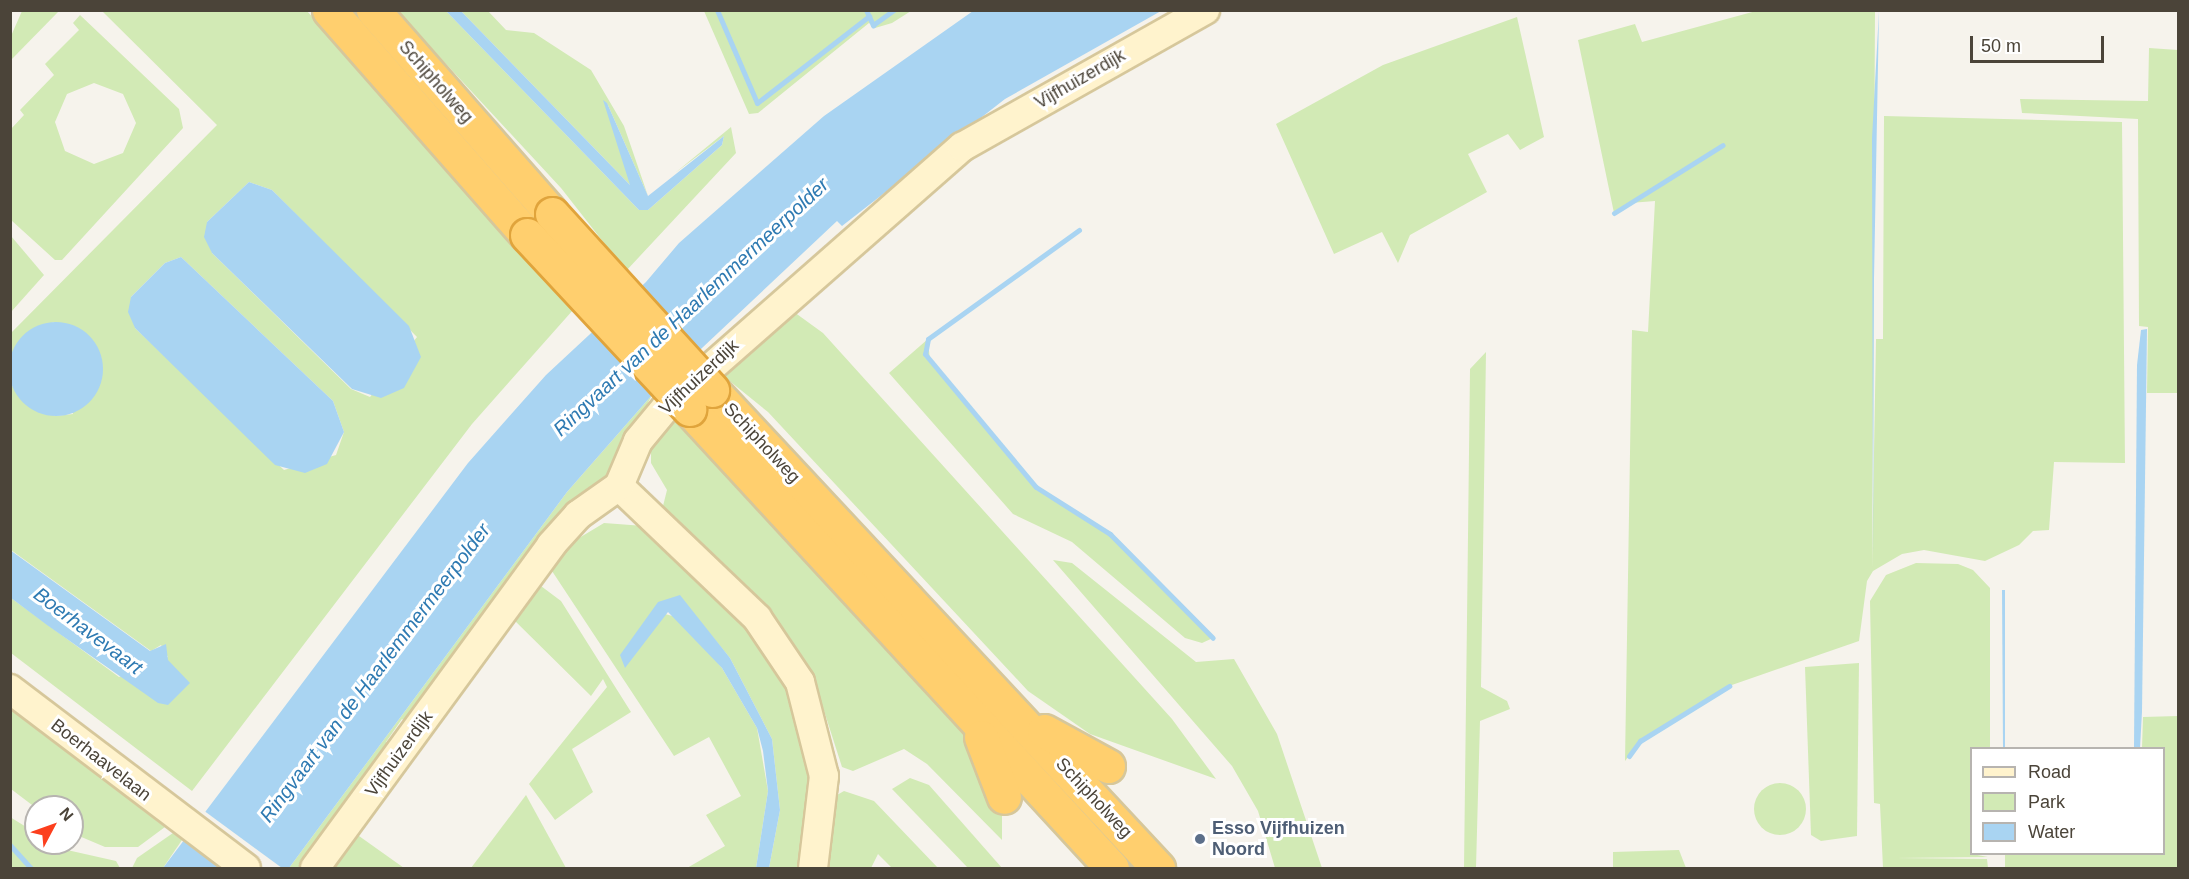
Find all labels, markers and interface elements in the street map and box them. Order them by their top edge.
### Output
scale bar [1973,24,2106,62]
street label: Schipholweg [394,36,478,128]
text: 50 m [1981,36,2021,56]
street label: Vijfhuizerdijk [1031,44,1129,114]
water label: Ringvaart van de Haarlemmermeerpolder [548,173,834,441]
street label: Vijfhuizerdijk [655,335,743,419]
street label: Schipholweg [719,398,805,488]
water label: Ringvaart van de Haarlemmermeerpolder [255,519,495,827]
water label: Boerhavevaart [29,582,147,680]
street label: Vijfhuizerdijk [361,707,437,801]
street label: Boerhaavelaan [47,714,155,806]
legend [1970,747,2165,855]
street label: Schipholweg [1051,753,1137,843]
text: Road [2028,762,2071,782]
text: Park [2028,792,2065,812]
north arrow [24,795,84,855]
text: N [56,804,77,824]
place label: Esso Vijfhuizen Noord [1212,818,1345,860]
text: Water [2028,822,2075,842]
marker: Esso Vijfhuizen Noord [1193,832,1207,846]

